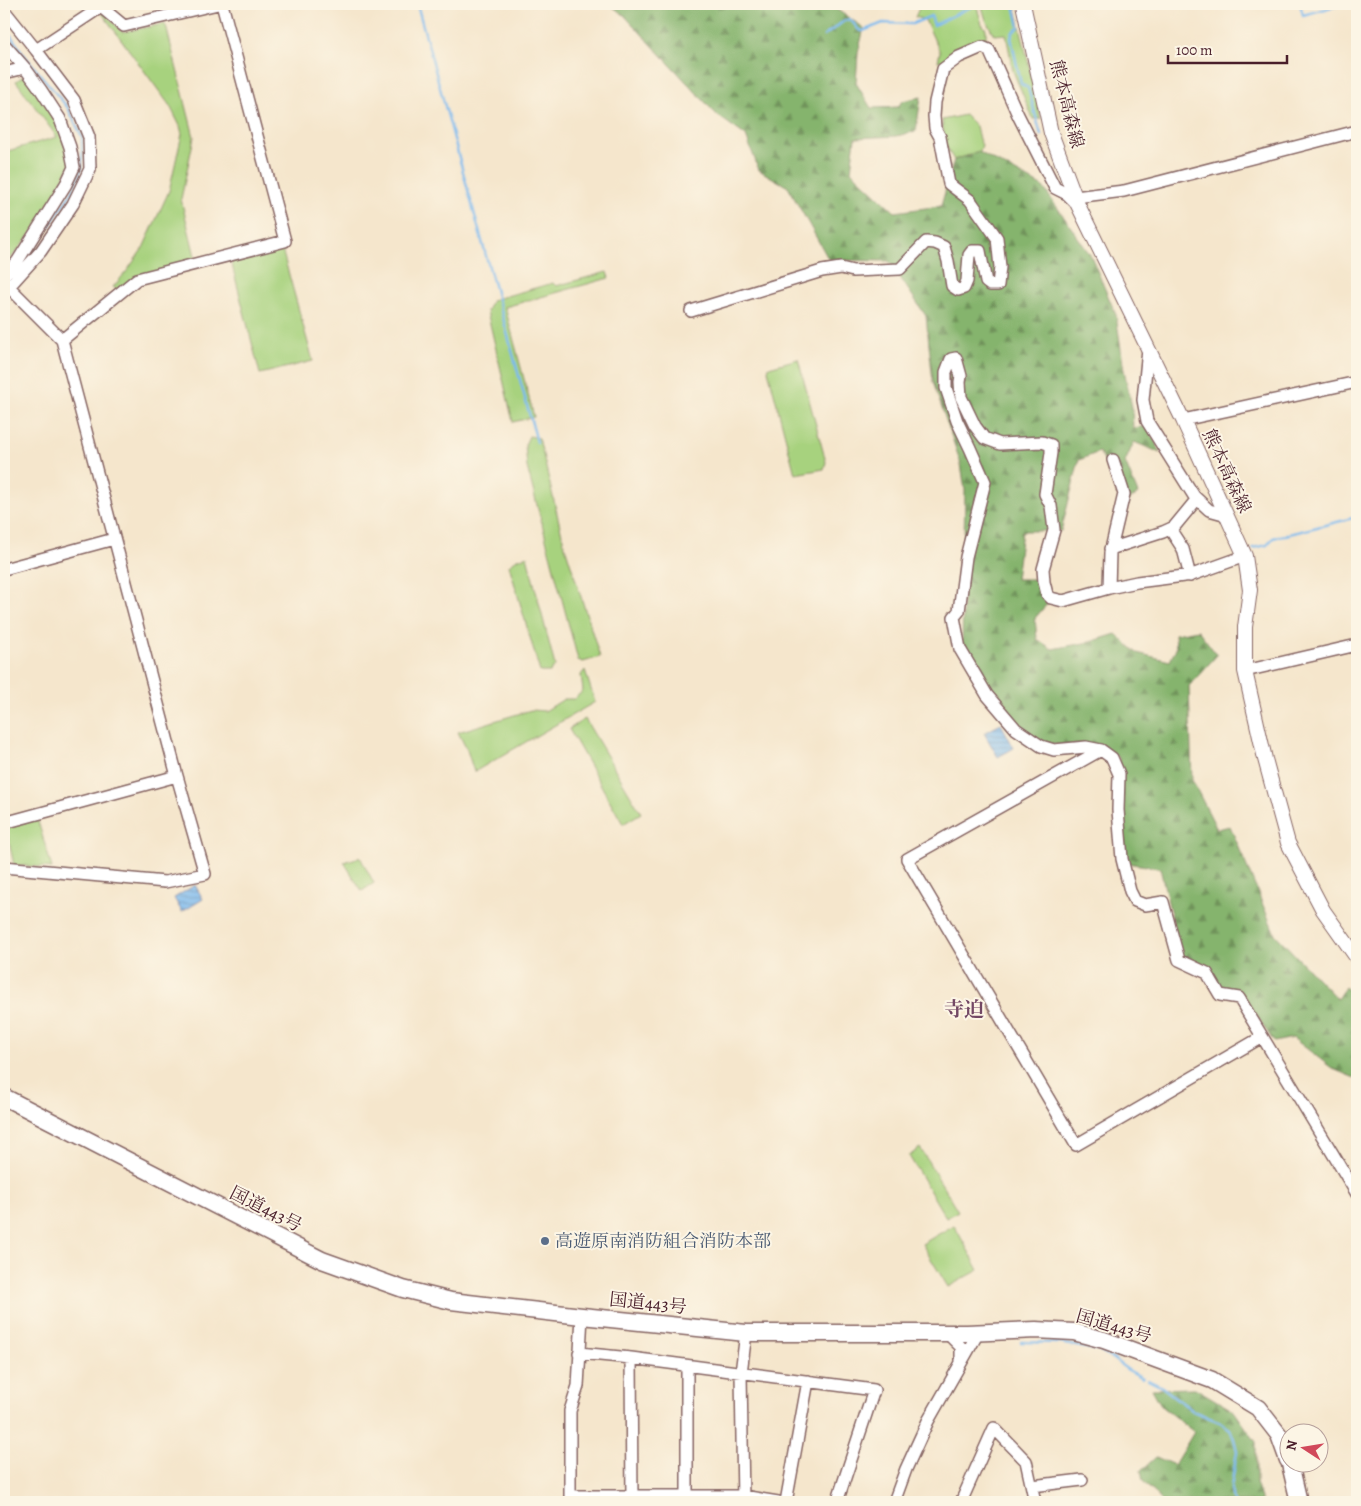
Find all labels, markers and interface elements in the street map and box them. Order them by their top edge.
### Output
scale bar [1168,32,1287,64]
text: 100 m [1176,40,1213,60]
street label: 熊本高森線 [1044,57,1090,151]
street label: 熊本高森線 [1197,425,1257,517]
district label: 寺迫 [944,996,984,1023]
street label: 国道443号 [226,1181,306,1237]
place label: 高遊原南消防組合消防本部 [555,1229,771,1253]
marker: 高遊原南消防組合消防本部 [539,1235,551,1247]
street label: 国道443号 [608,1287,688,1319]
street label: 国道443号 [1073,1304,1155,1348]
north arrow [1278,1424,1328,1474]
text: N [1281,1438,1302,1452]

